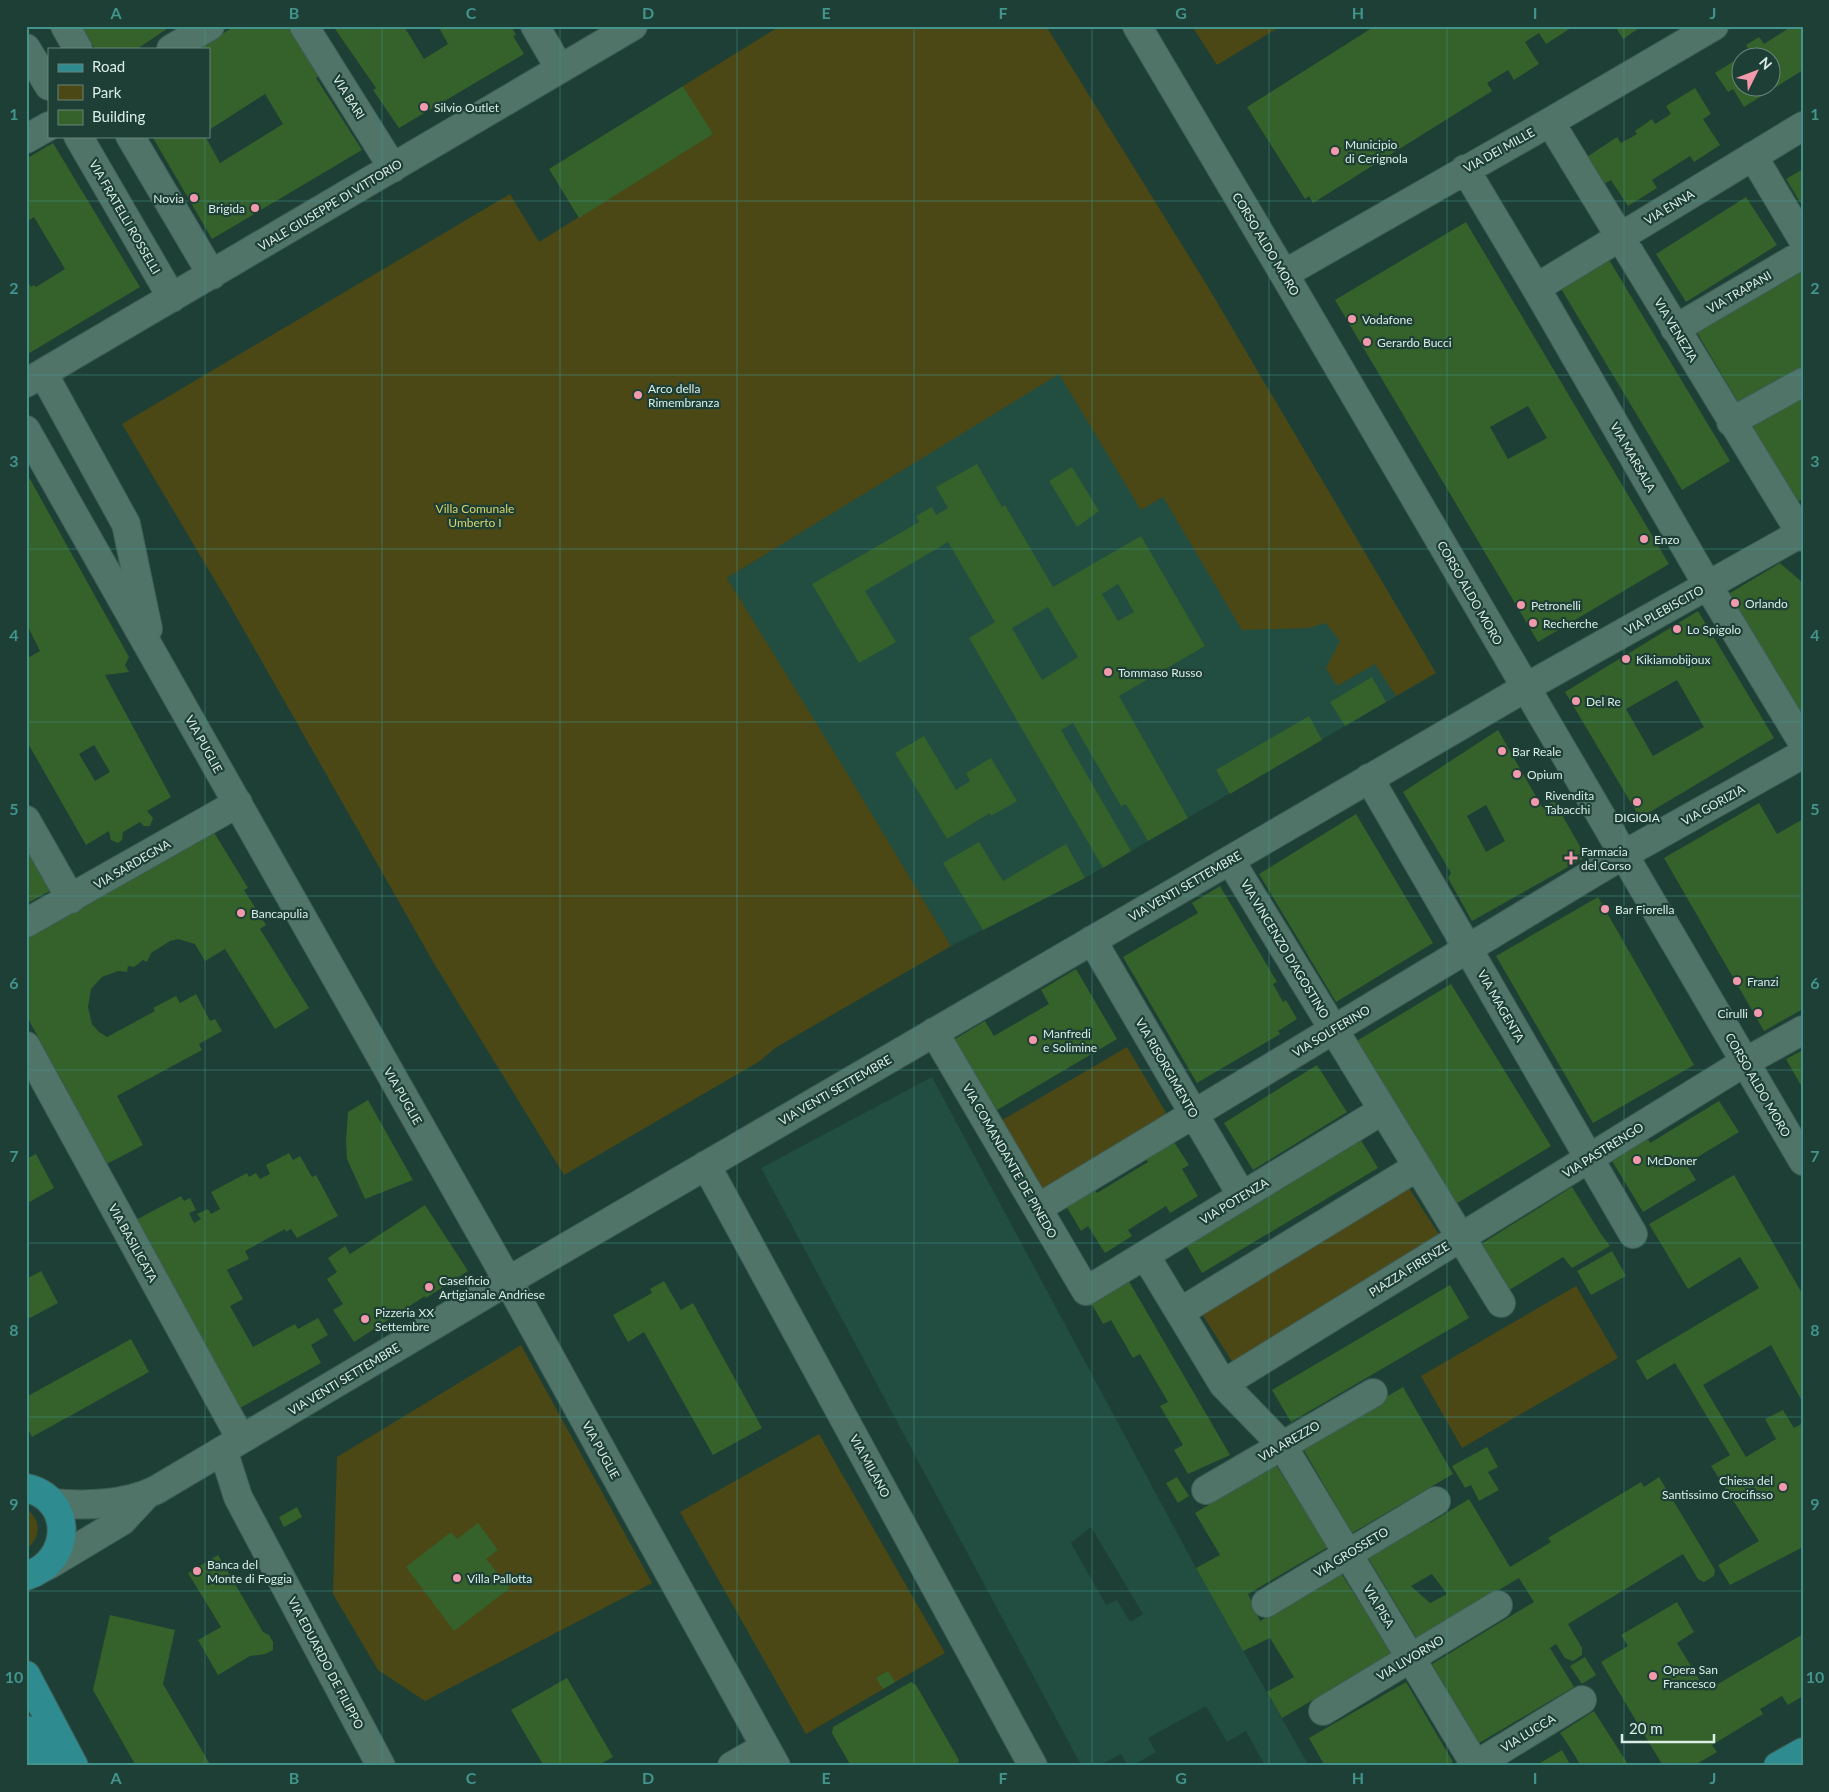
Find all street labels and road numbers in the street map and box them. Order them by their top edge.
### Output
street label: VIA BARI [330,72,368,122]
street label: VIA DEI MILLE [1461,124,1537,176]
street label: VIALE GIUSEPPE DI VITTORIO [255,156,405,254]
street label: VIA FRATELLI ROSSELLI [86,157,164,277]
street label: VIA ENNA [1641,186,1697,228]
street label: CORSO ALDO MORO [1229,190,1303,299]
street label: VIA TRAPANI [1704,268,1774,316]
street label: VIA VENEZIA [1651,295,1701,365]
street label: VIA MARSALA [1607,420,1659,495]
street label: CORSO ALDO MORO [1434,538,1506,648]
street label: VIA PLEBISCITO [1622,582,1706,638]
street label: VIA PUGLIE [182,713,226,775]
street label: VIA GORIZIA [1679,781,1748,829]
street label: VIA SARDEGNA [91,836,174,892]
street label: VIA VENTI SETTEMBRE [1126,848,1244,924]
street label: VIA VINCENZO D'AGOSTINO [1238,877,1333,1021]
street label: VIA MAGENTA [1474,967,1528,1045]
street label: VIA SOLFERINO [1289,1002,1373,1060]
street label: VIA RISORGIMENTO [1132,1016,1202,1121]
street label: CORSO ALDO MORO [1722,1030,1794,1140]
street label: VIA VENTI SETTEMBRE [776,1052,894,1128]
street label: VIA PUGLIE [381,1065,425,1127]
street label: VIA COMANDANTE DE PINEDO [960,1081,1061,1241]
street label: VIA PASTRENGO [1560,1119,1647,1181]
street label: VIA POTENZA [1197,1174,1272,1227]
street label: VIA BASILICATA [105,1201,161,1285]
street label: PIAZZA FIRENZE [1366,1238,1452,1300]
street label: VIA VENTI SETTEMBRE [285,1340,403,1418]
street label: VIA AREZZO [1256,1417,1323,1465]
street label: VIA PUGLIE [579,1419,623,1481]
street label: VIA MILANO [847,1432,894,1501]
street label: VIA GROSSETO [1311,1524,1391,1580]
street label: VIA PISA [1360,1582,1398,1631]
street label: VIA EDUARDO DE FILIPPO [285,1594,367,1732]
street label: VIA LIVORNO [1374,1632,1447,1684]
street label: VIA LUCCA [1498,1710,1559,1755]

